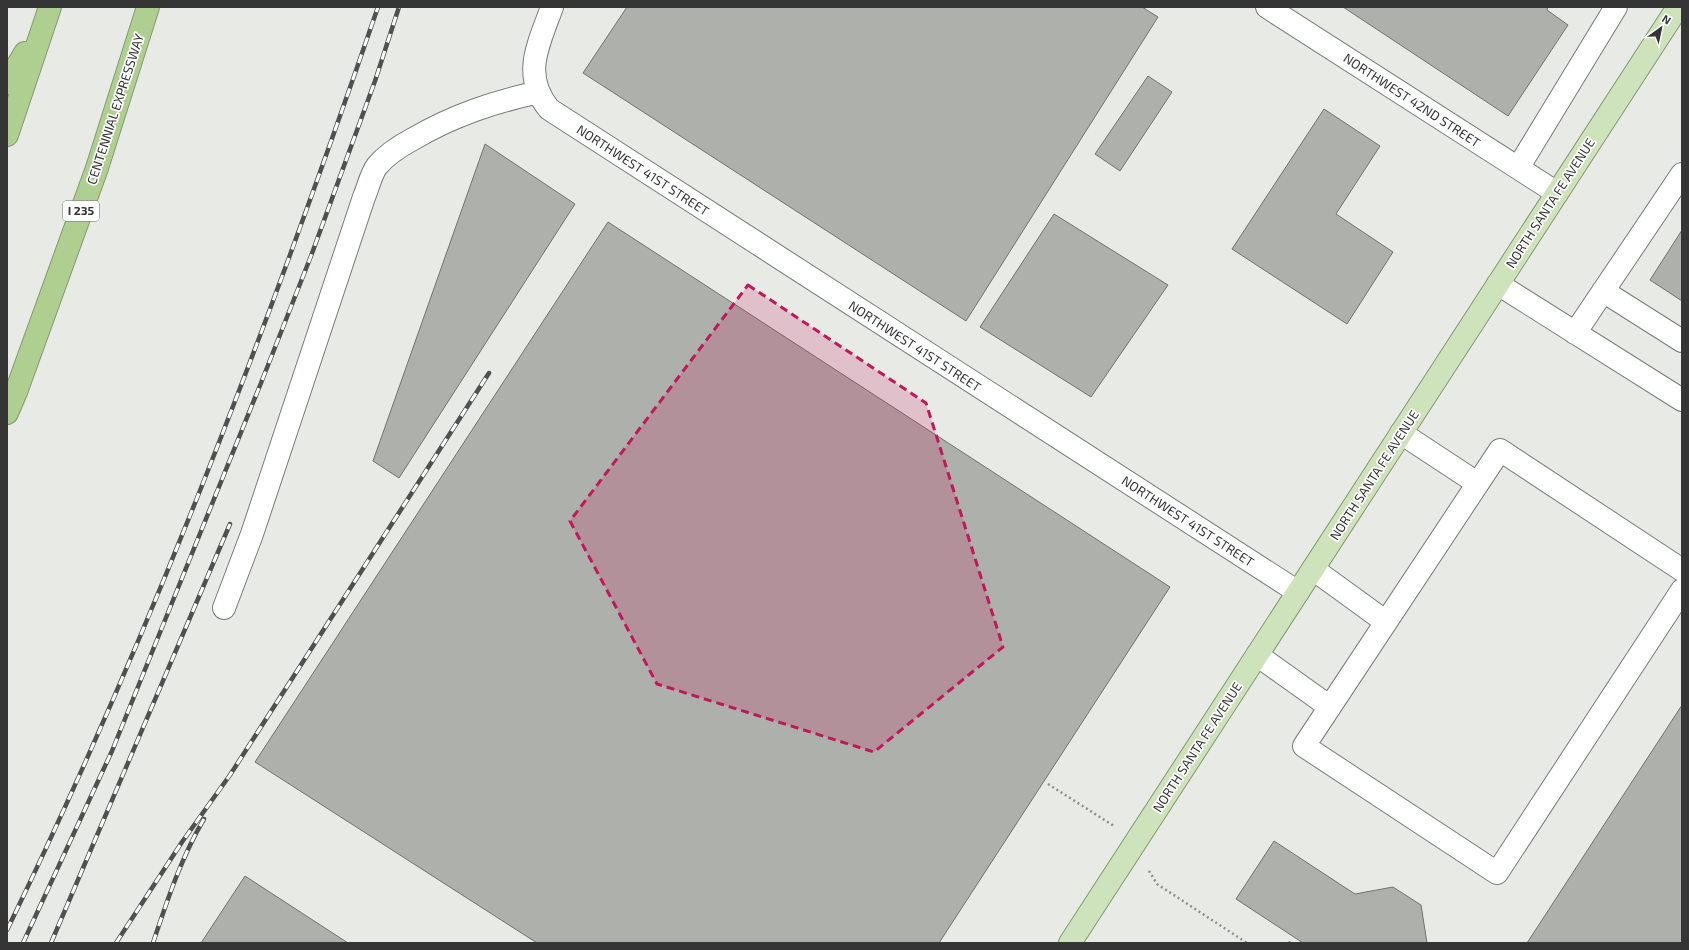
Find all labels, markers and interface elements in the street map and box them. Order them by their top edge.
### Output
north arrow [1641,8,1681,48]
text: N [1660,12,1674,27]
street label: CENTENNIAL EXPRESSWAY [83,31,147,186]
street label: NORTHWEST 42ND STREET [1341,50,1484,151]
street label: NORTHWEST 41ST STREET [574,121,713,219]
street label: NORTH SANTA FE AVENUE [1502,135,1598,271]
road number: I 235 [63,201,99,221]
street label: NORTHWEST 41ST STREET [846,297,985,395]
street label: NORTH SANTA FE AVENUE [1326,407,1422,543]
street label: NORTHWEST 41ST STREET [1119,472,1258,570]
street label: NORTH SANTA FE AVENUE [1149,679,1245,815]

